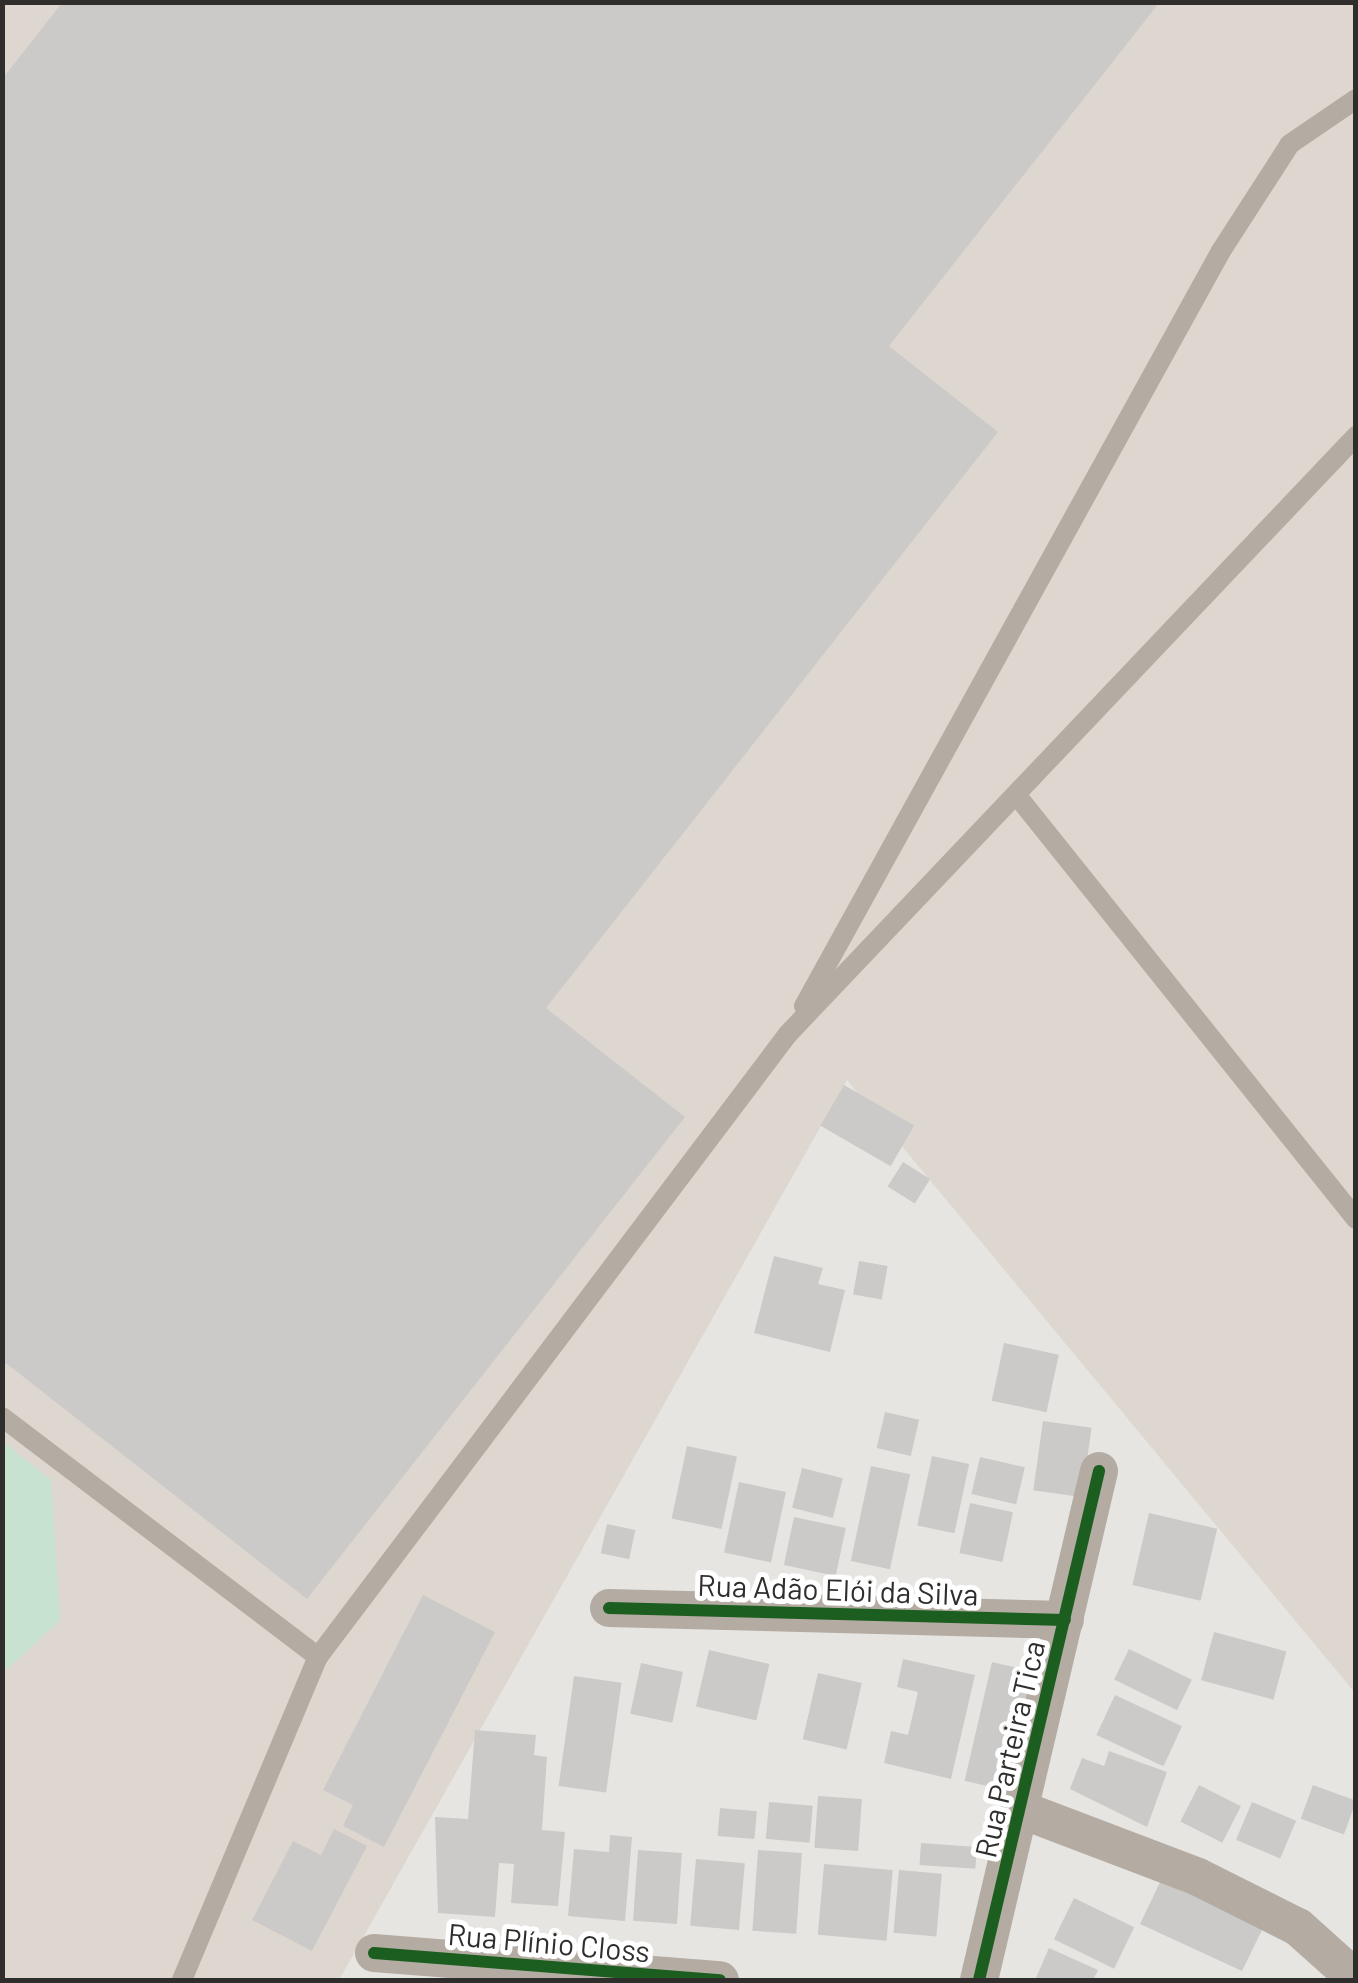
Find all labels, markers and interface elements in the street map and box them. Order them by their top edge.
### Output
street label: Rua Adão Elói da Silva [697,1566,979,1612]
street label: Rua Parteira Tica [967,1637,1051,1861]
street label: Rua Plínio Closs [446,1915,652,1969]

